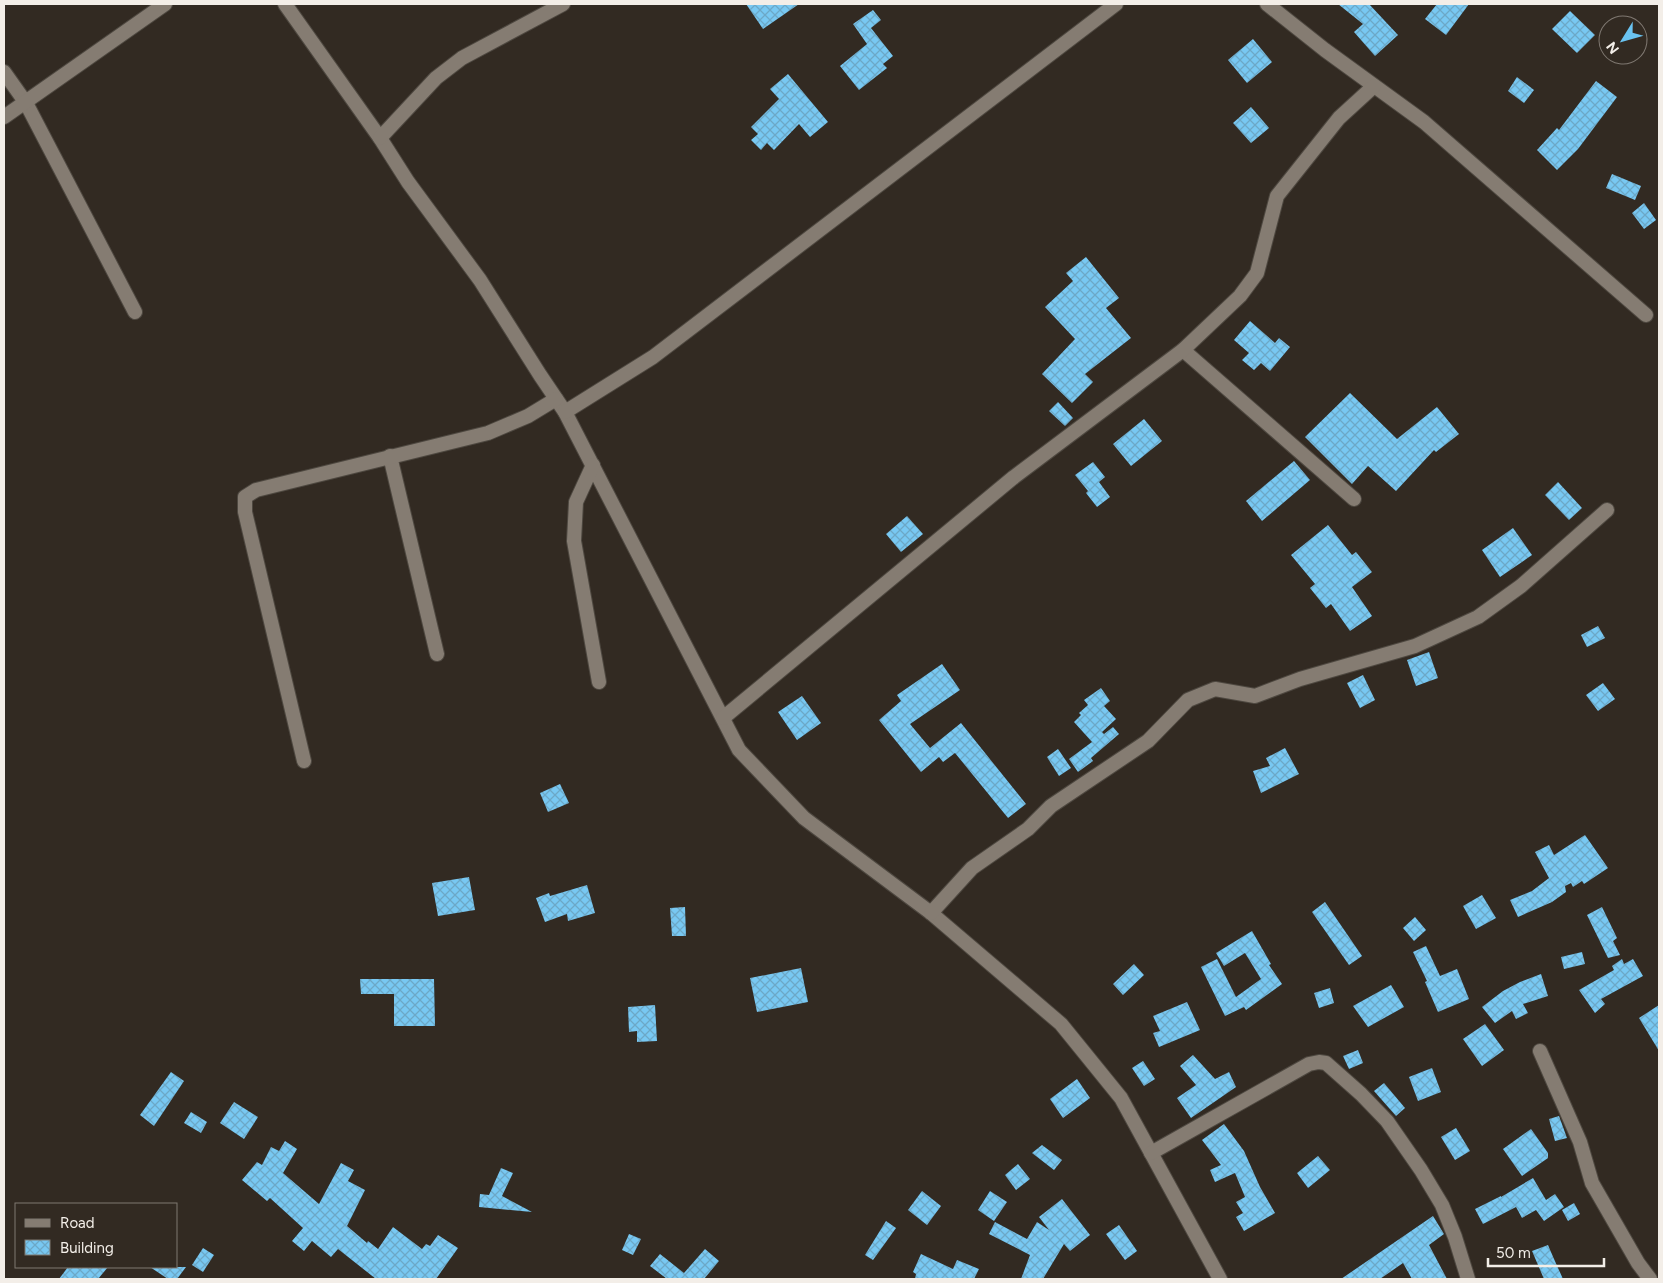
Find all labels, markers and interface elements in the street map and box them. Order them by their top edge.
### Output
north arrow [1598,15,1648,65]
text: N [1603,38,1623,57]
legend [15,1203,178,1268]
text: Road [60,1214,95,1232]
scale bar [1488,1236,1604,1268]
text: Building [60,1239,114,1257]
text: 50 m [1496,1244,1531,1262]

